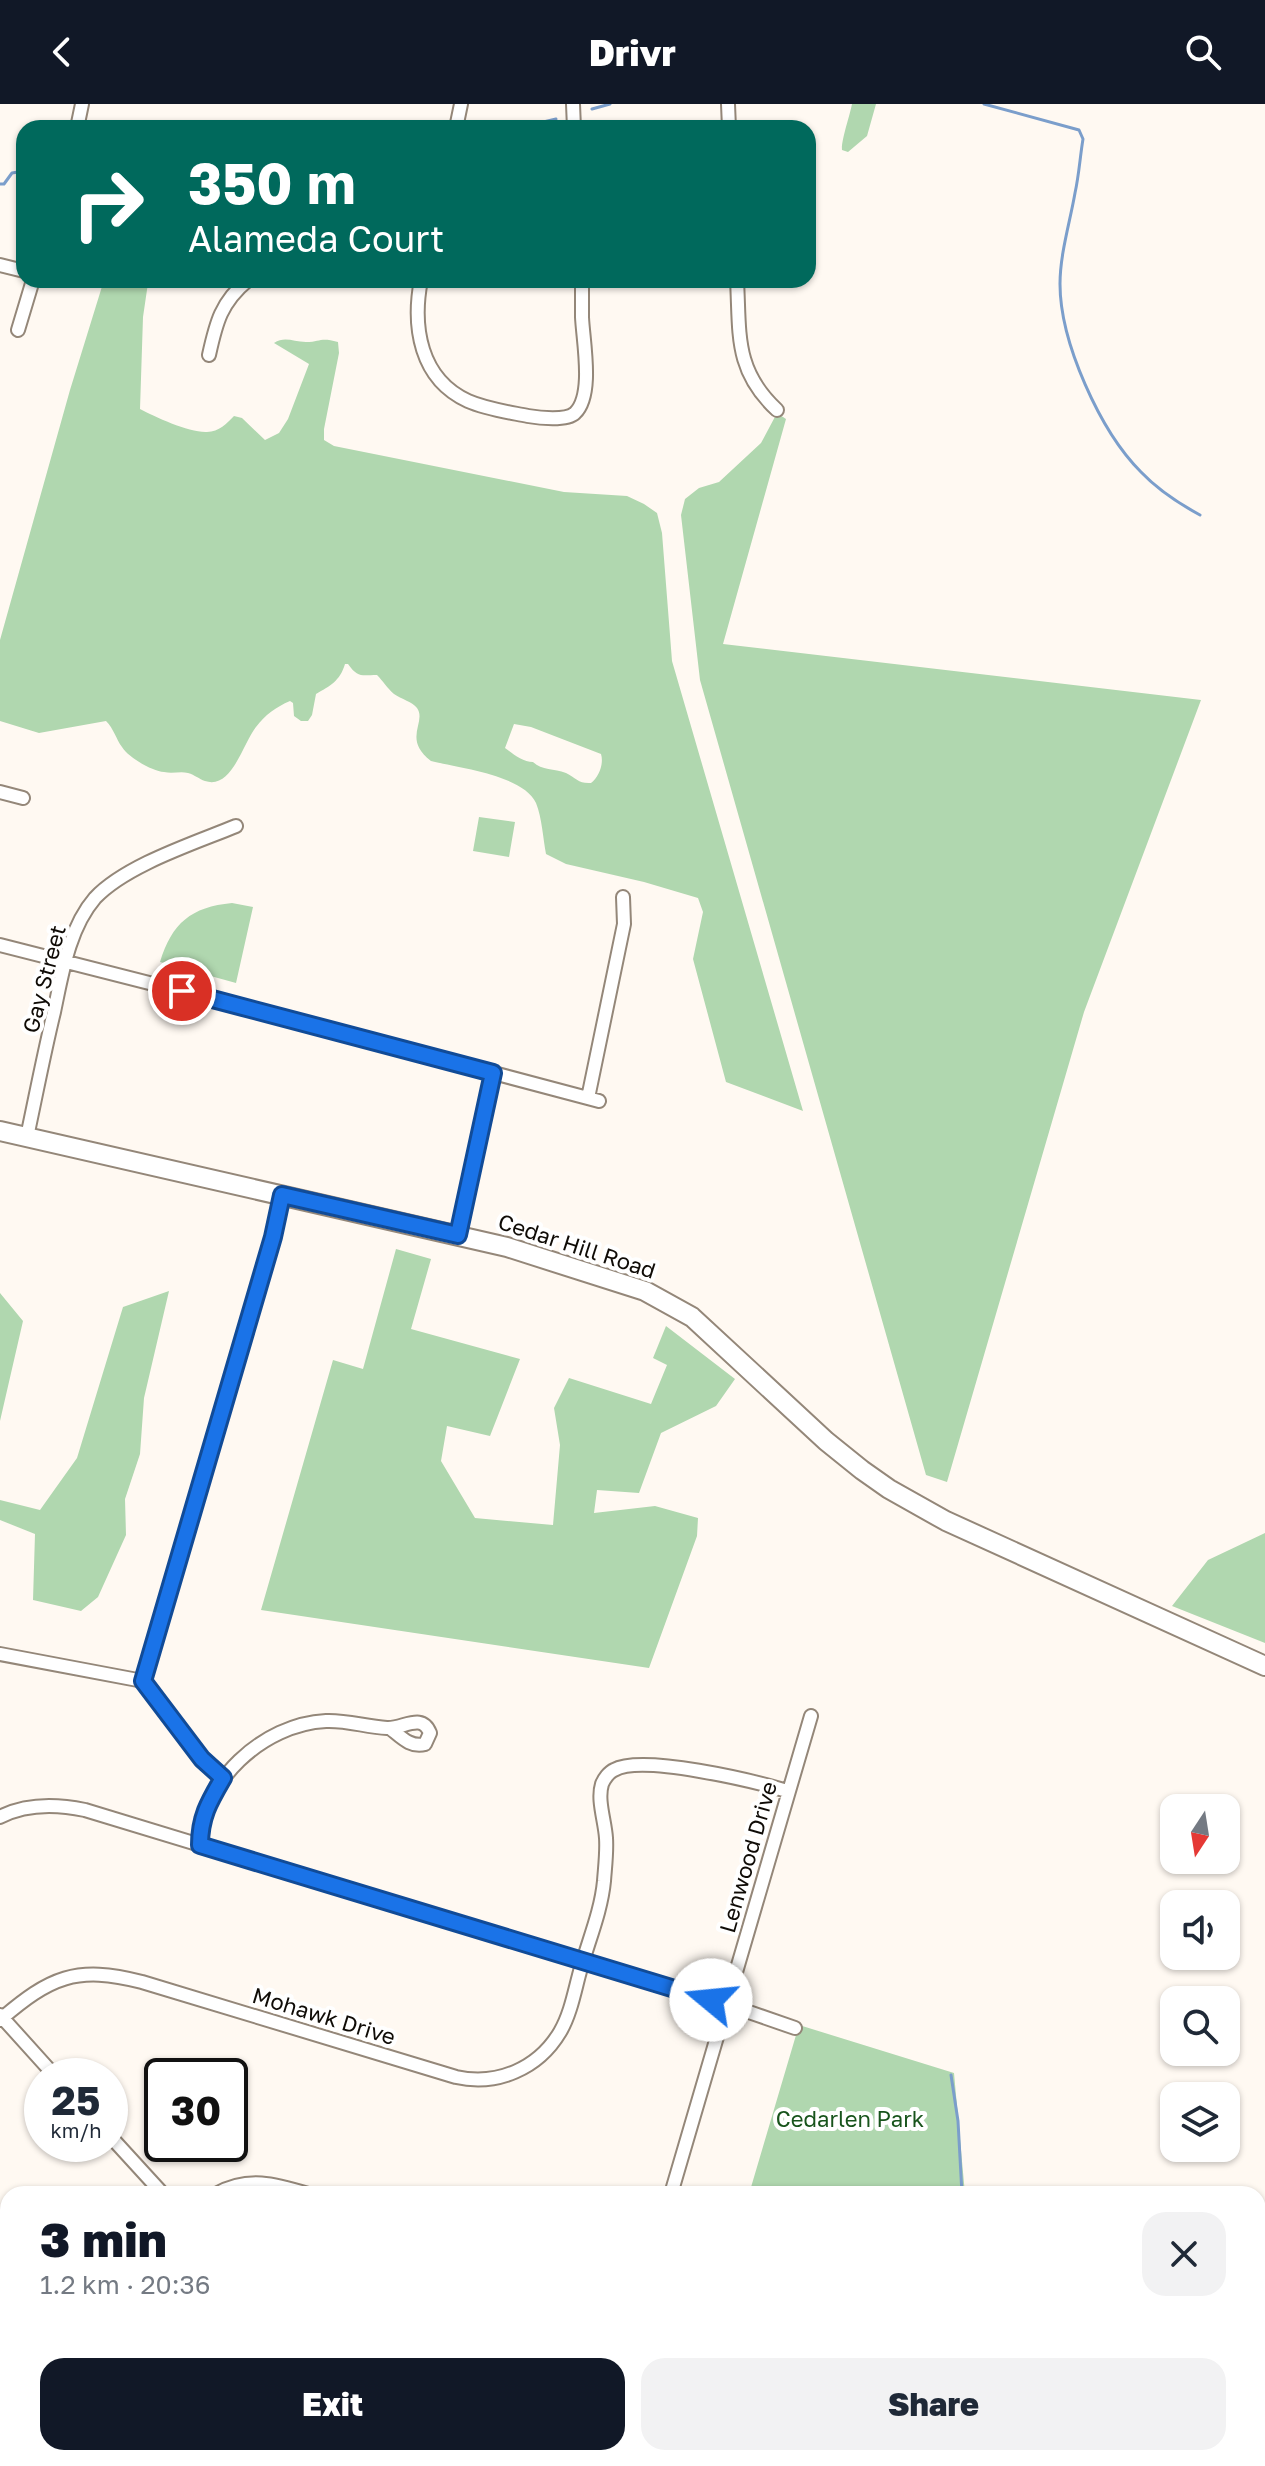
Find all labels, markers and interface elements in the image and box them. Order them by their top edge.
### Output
icon: back [40,30,84,74]
icon: search [1181,30,1225,74]
text: Drivr [589,31,676,74]
text: 350 m [188,149,356,216]
icon: right [56,152,160,256]
text: Alameda Court [188,217,445,260]
street label: Gay Street [16,922,71,1036]
pin [148,957,216,1025]
icon: arrive [160,969,204,1013]
street label: Cedar Hill Road [495,1207,659,1284]
street label: Lenwood Drive [713,1778,782,1936]
north arrow [1160,1794,1240,1874]
map controls [1160,1794,1240,2162]
button: sound [1160,1890,1240,1970]
position arrow [669,1958,753,2042]
street label: Mohawk Drive [249,1981,399,2050]
button: search [1160,1986,1240,2066]
speed limit sign: 30 [144,2058,248,2162]
text: 25 [52,2076,100,2124]
button: layers [1160,2082,1240,2162]
park label: Cedarlen Park [776,2105,924,2132]
text: km/h [51,2118,101,2142]
text: 3 min [40,2210,167,2268]
button: close [1142,2212,1226,2296]
text: 1.2 km · 20:36 [40,2269,210,2300]
button: Exit [40,2358,625,2450]
button: Share [641,2358,1226,2450]

